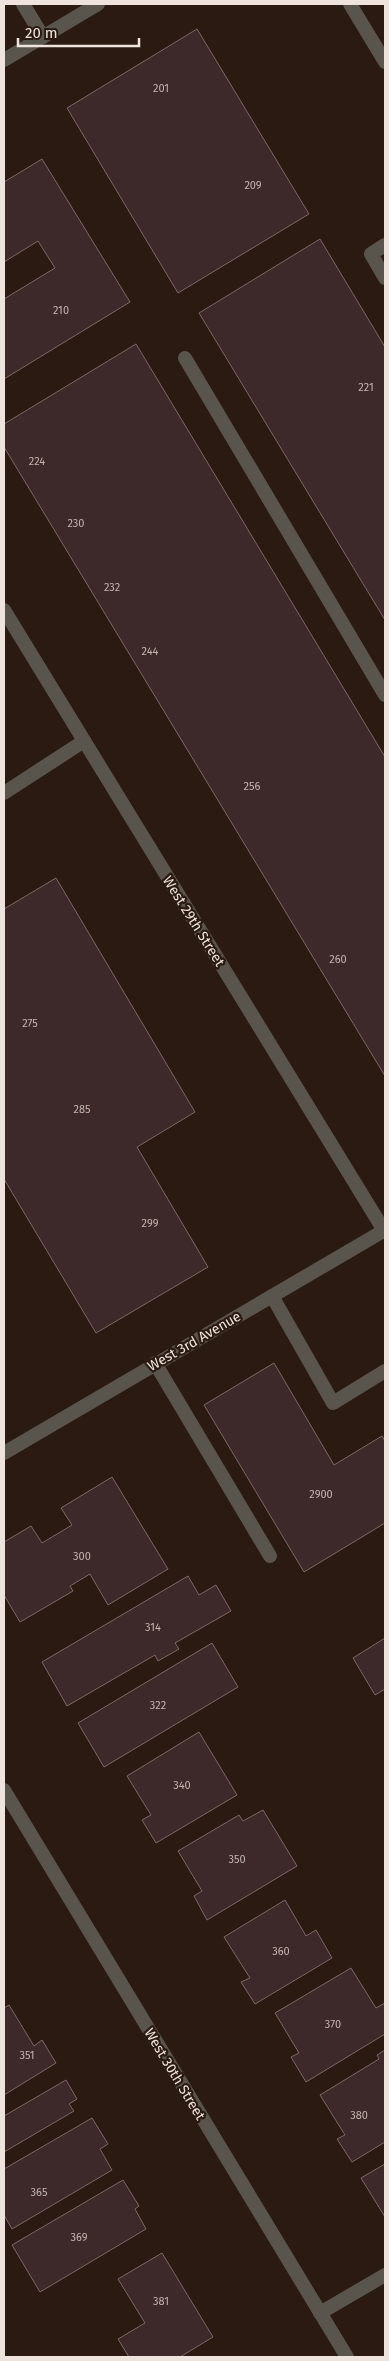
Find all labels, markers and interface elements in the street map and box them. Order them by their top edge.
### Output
scale bar [18,15,139,47]
text: 20 m [25,24,58,42]
house number: 201 [153,82,169,95]
house number: 209 [244,179,262,192]
house number: 210 [53,304,69,317]
house number: 221 [358,381,374,394]
house number: 224 [29,455,45,468]
house number: 230 [67,517,85,530]
house number: 232 [104,581,120,594]
house number: 244 [142,645,159,658]
house number: 256 [244,780,261,793]
street label: West 29th Street [159,873,229,970]
house number: 260 [329,953,347,966]
house number: 275 [22,1017,38,1030]
house number: 285 [73,1103,91,1116]
house number: 299 [142,1217,159,1230]
street label: West 3rd Avenue [145,1308,244,1375]
house number: 2900 [309,1488,333,1501]
house number: 300 [73,1550,91,1563]
house number: 314 [145,1621,161,1634]
house number: 322 [150,1699,166,1712]
house number: 340 [173,1779,191,1792]
house number: 350 [228,1853,246,1866]
house number: 360 [272,1945,290,1958]
house number: 370 [325,2018,341,2031]
street label: West 30th Street [140,2025,209,2124]
house number: 351 [19,2049,35,2062]
house number: 380 [350,2109,368,2122]
house number: 365 [31,2186,48,2199]
house number: 369 [71,2231,88,2244]
house number: 381 [153,2295,169,2308]

